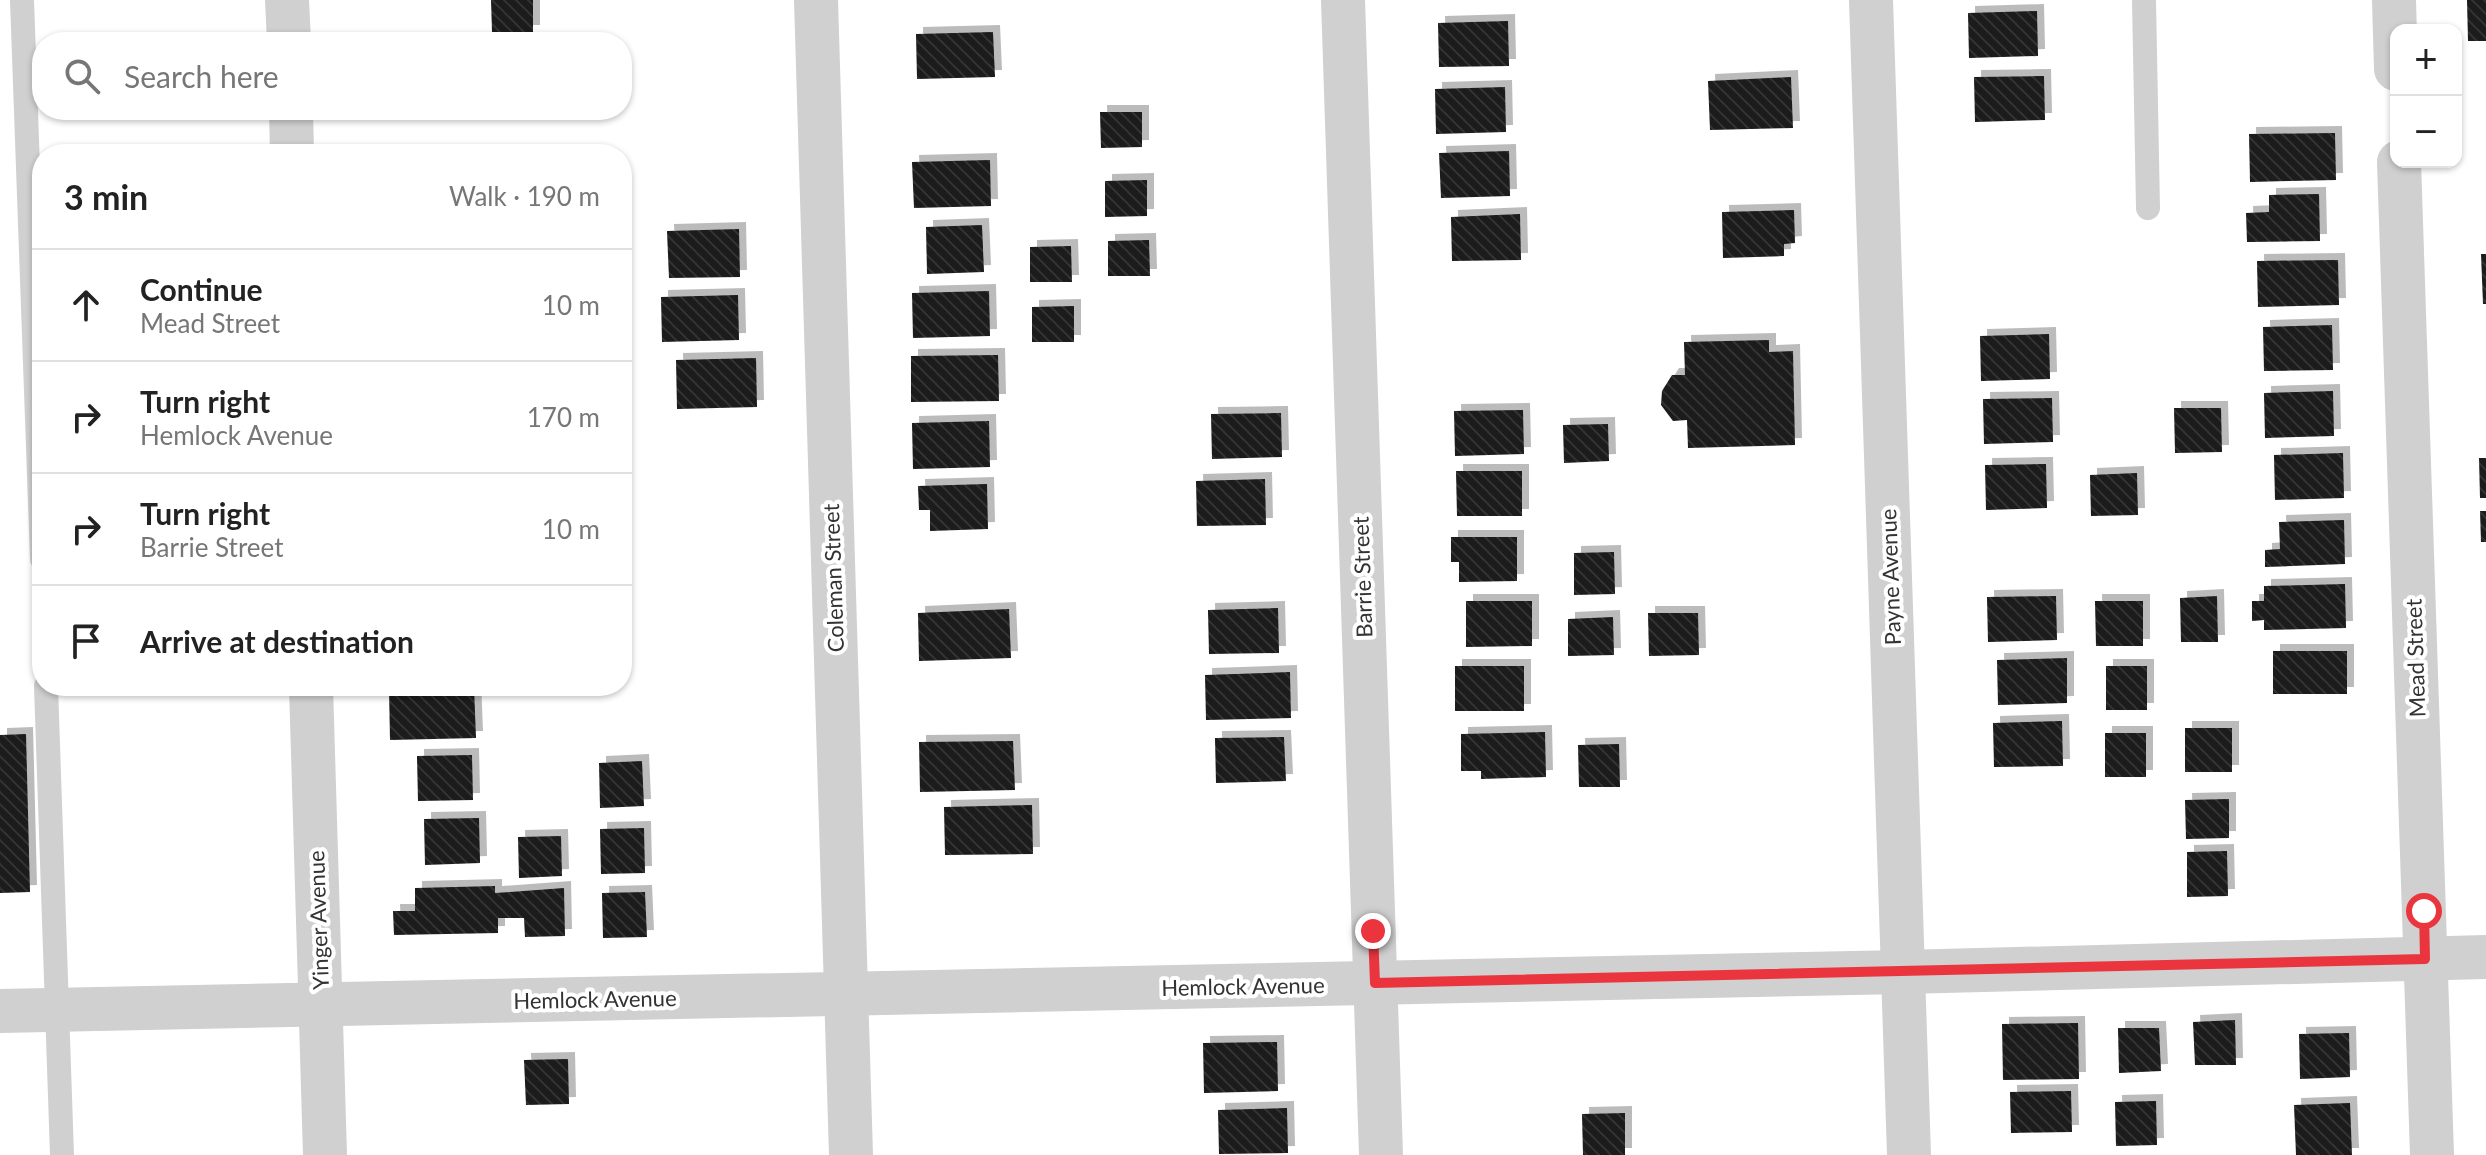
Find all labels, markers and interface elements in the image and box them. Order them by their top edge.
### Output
map controls [2390,24,2462,168]
button: + [2390,24,2462,96]
search box [32,32,632,120]
icon: search [60,54,104,98]
text: Search here [124,58,279,94]
button: − [2390,96,2462,168]
text: 3 min [64,176,148,217]
text: Walk · 190 m [449,180,600,212]
text: Continue [140,271,263,307]
icon: ahead [64,283,108,327]
text: 10 m [542,289,600,321]
text: Mead Street [140,307,280,339]
text: Turn right [140,383,270,419]
icon: right [64,395,108,439]
text: 170 m [527,401,600,433]
text: Hemlock Avenue [140,419,333,451]
text: Turn right [140,495,270,531]
street label: Coleman Street [817,503,849,653]
icon: right [64,507,108,551]
street label: Payne Avenue [1874,508,1906,646]
text: 10 m [542,513,600,545]
street label: Barrie Street [1346,516,1378,638]
text: Barrie Street [140,531,284,563]
street label: Mead Street [2399,598,2431,718]
icon: arrive [64,619,108,663]
text: Arrive at destination [140,623,414,659]
street label: Yinger Avenue [302,850,334,990]
route start [2406,893,2442,929]
route end [1355,913,1391,949]
street label: Hemlock Avenue [1161,971,1325,1001]
street label: Hemlock Avenue [513,984,677,1014]

